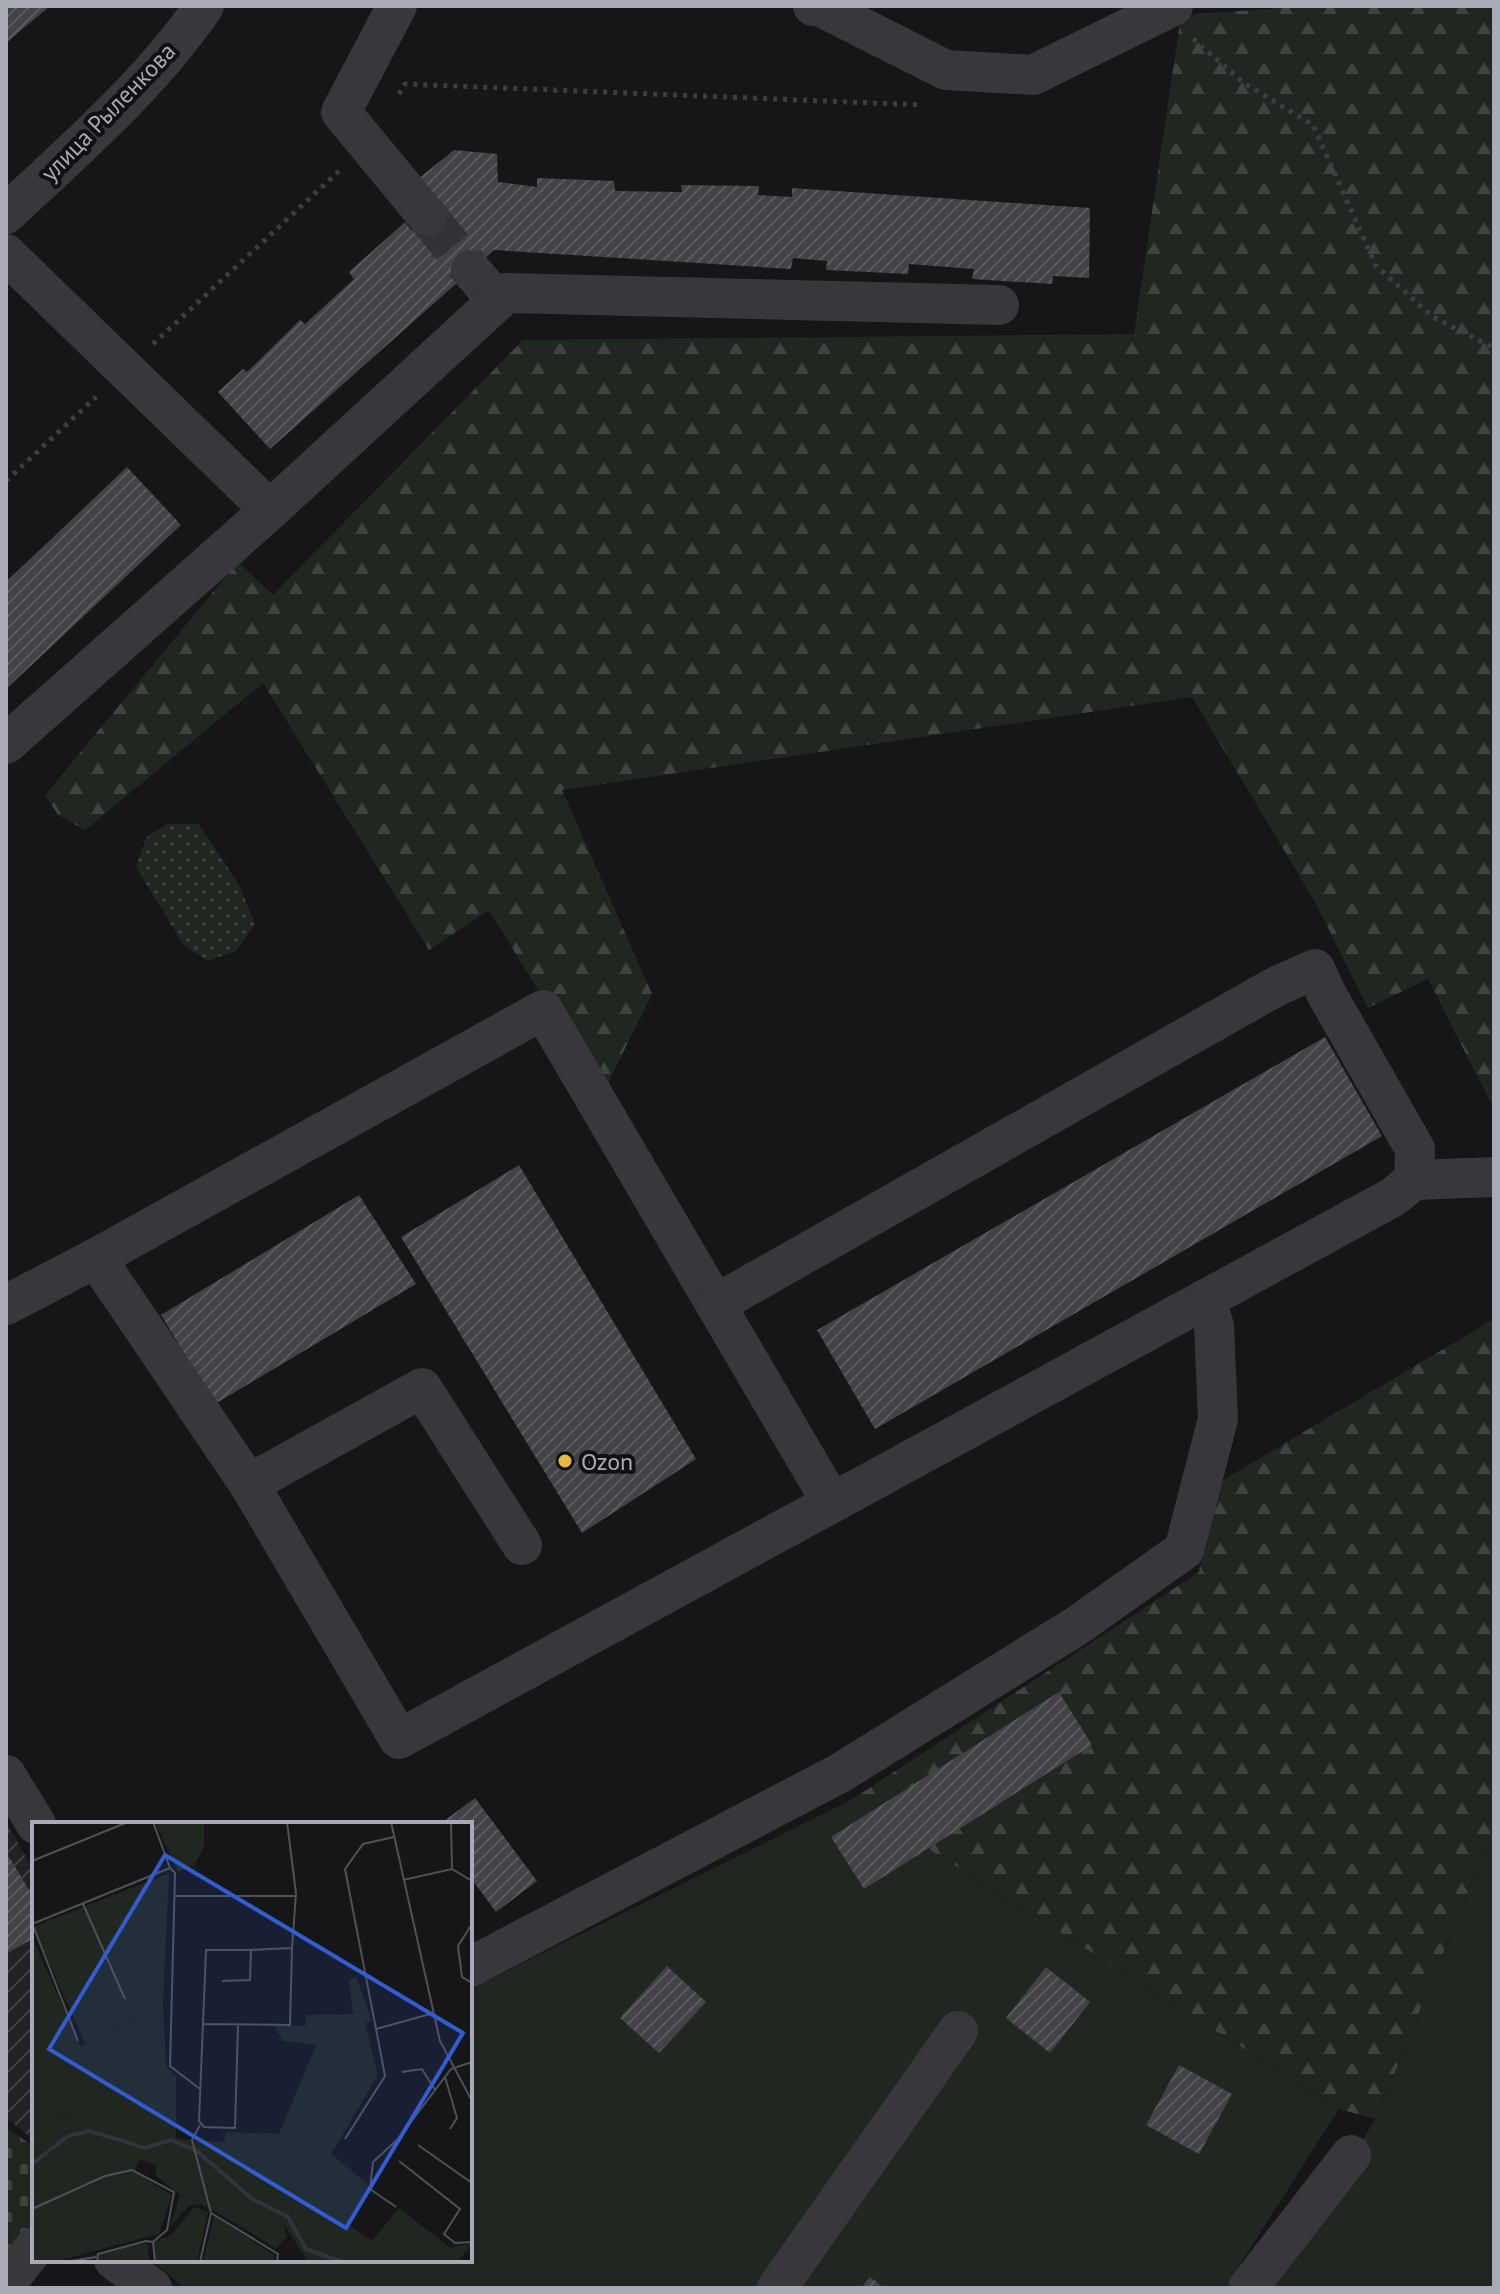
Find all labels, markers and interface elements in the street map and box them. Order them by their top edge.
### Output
street label: улица Рыленкова [34,36,182,188]
place label: Ozon [581,1446,633,1477]
marker: Ozon [556,1452,574,1470]
inset map [32,1822,472,2262]

